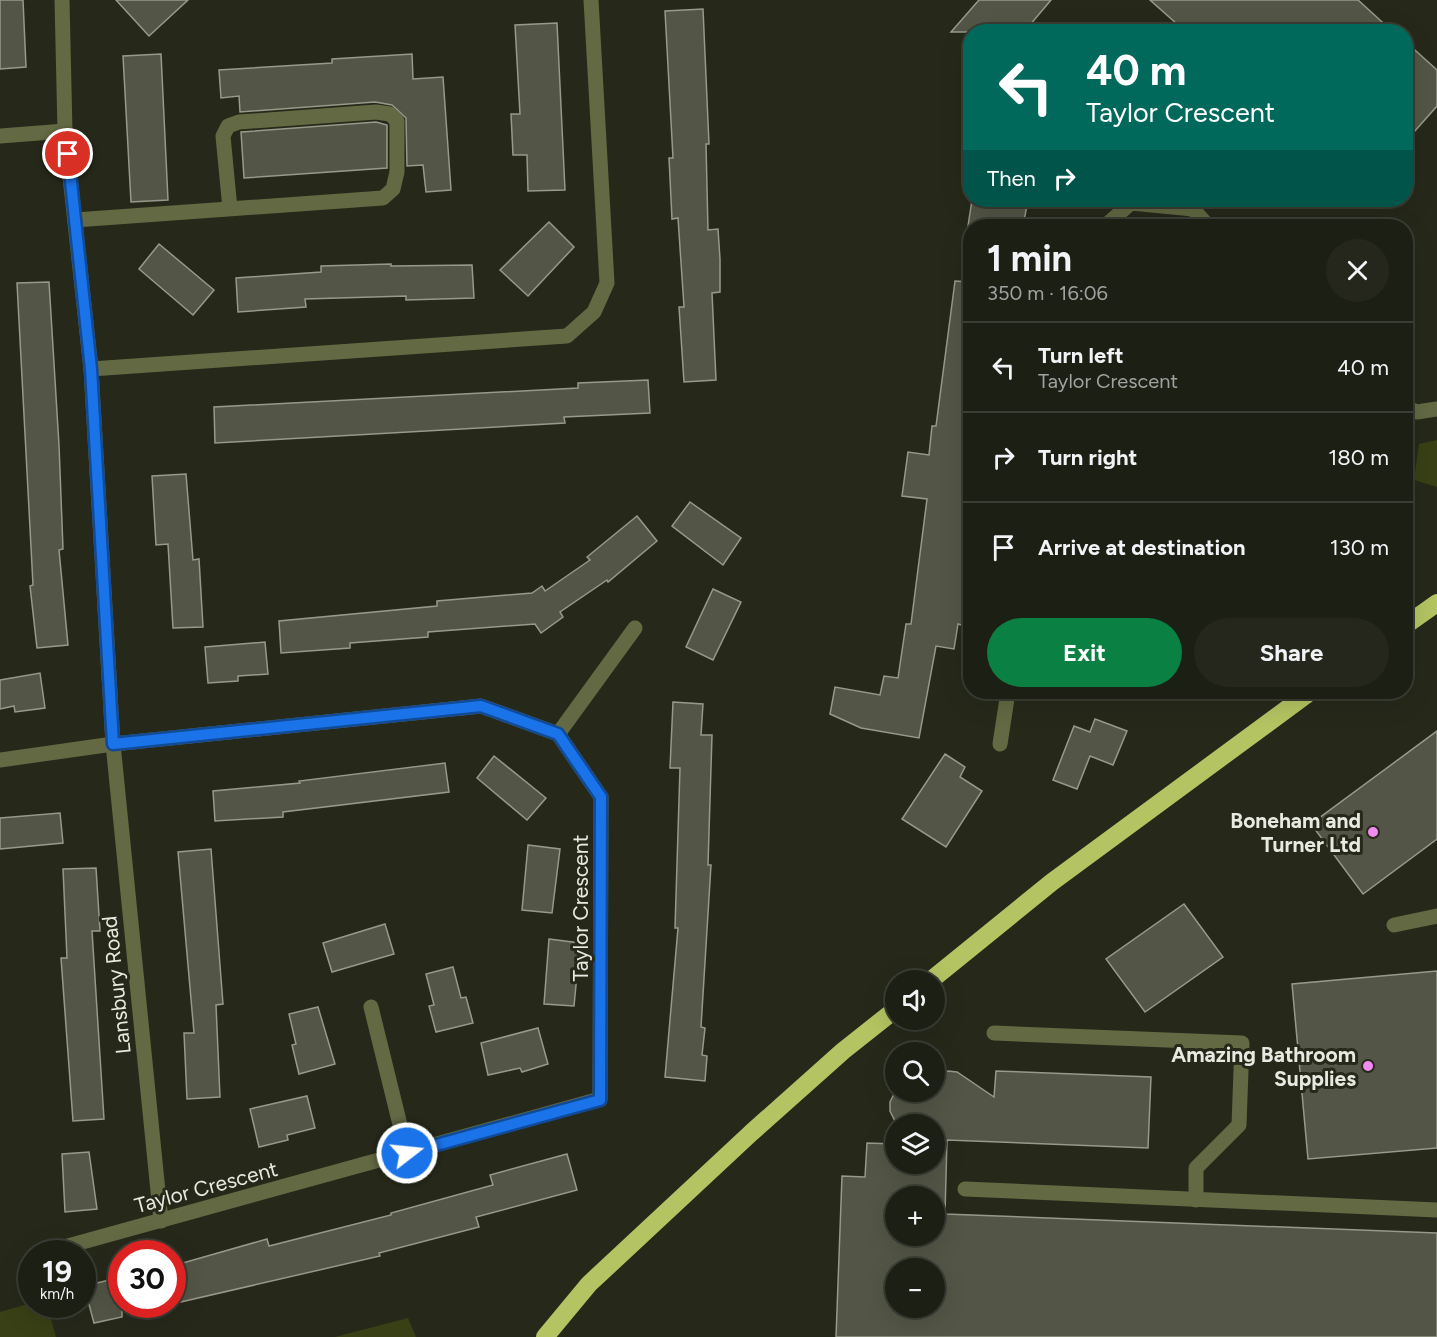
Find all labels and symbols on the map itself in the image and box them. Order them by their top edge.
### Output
pin [42,128,93,179]
place label: Boneham and Turner Ltd [1230,808,1361,857]
marker: Boneham and Turner Ltd [1366,825,1380,839]
street label: Taylor Crescent [568,834,593,981]
street label: Lansbury Road [96,915,136,1055]
place label: Amazing Bathroom Supplies [1171,1042,1356,1091]
marker: Amazing Bathroom Supplies [1361,1059,1375,1073]
position arrow [375,1121,439,1185]
street label: Taylor Crescent [132,1156,280,1218]
speed limit sign: 30 [108,1240,186,1318]

